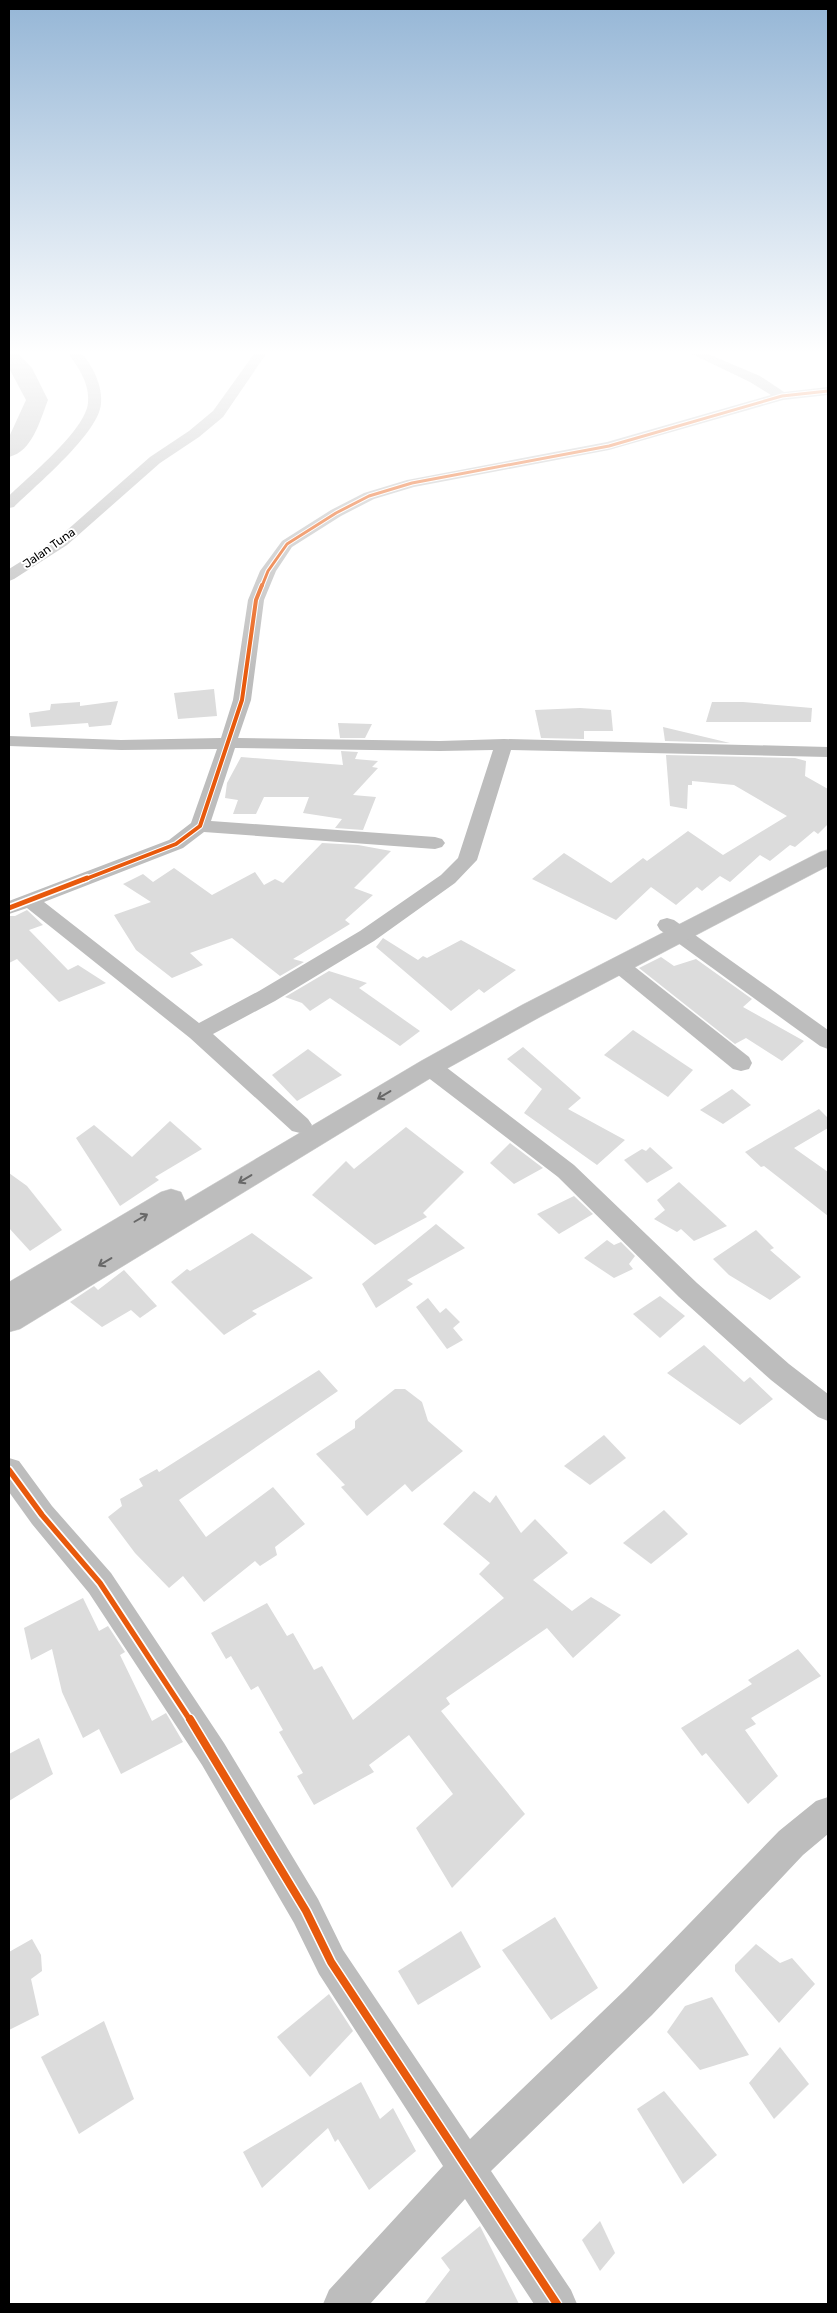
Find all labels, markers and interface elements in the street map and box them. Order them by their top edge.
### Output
street label: Jalan Tuna [20,525,78,571]
one-way arrow [378,1090,392,1100]
one-way arrow [238,1174,252,1184]
one-way arrow [134,1213,149,1223]
one-way arrow [99,1257,113,1267]

